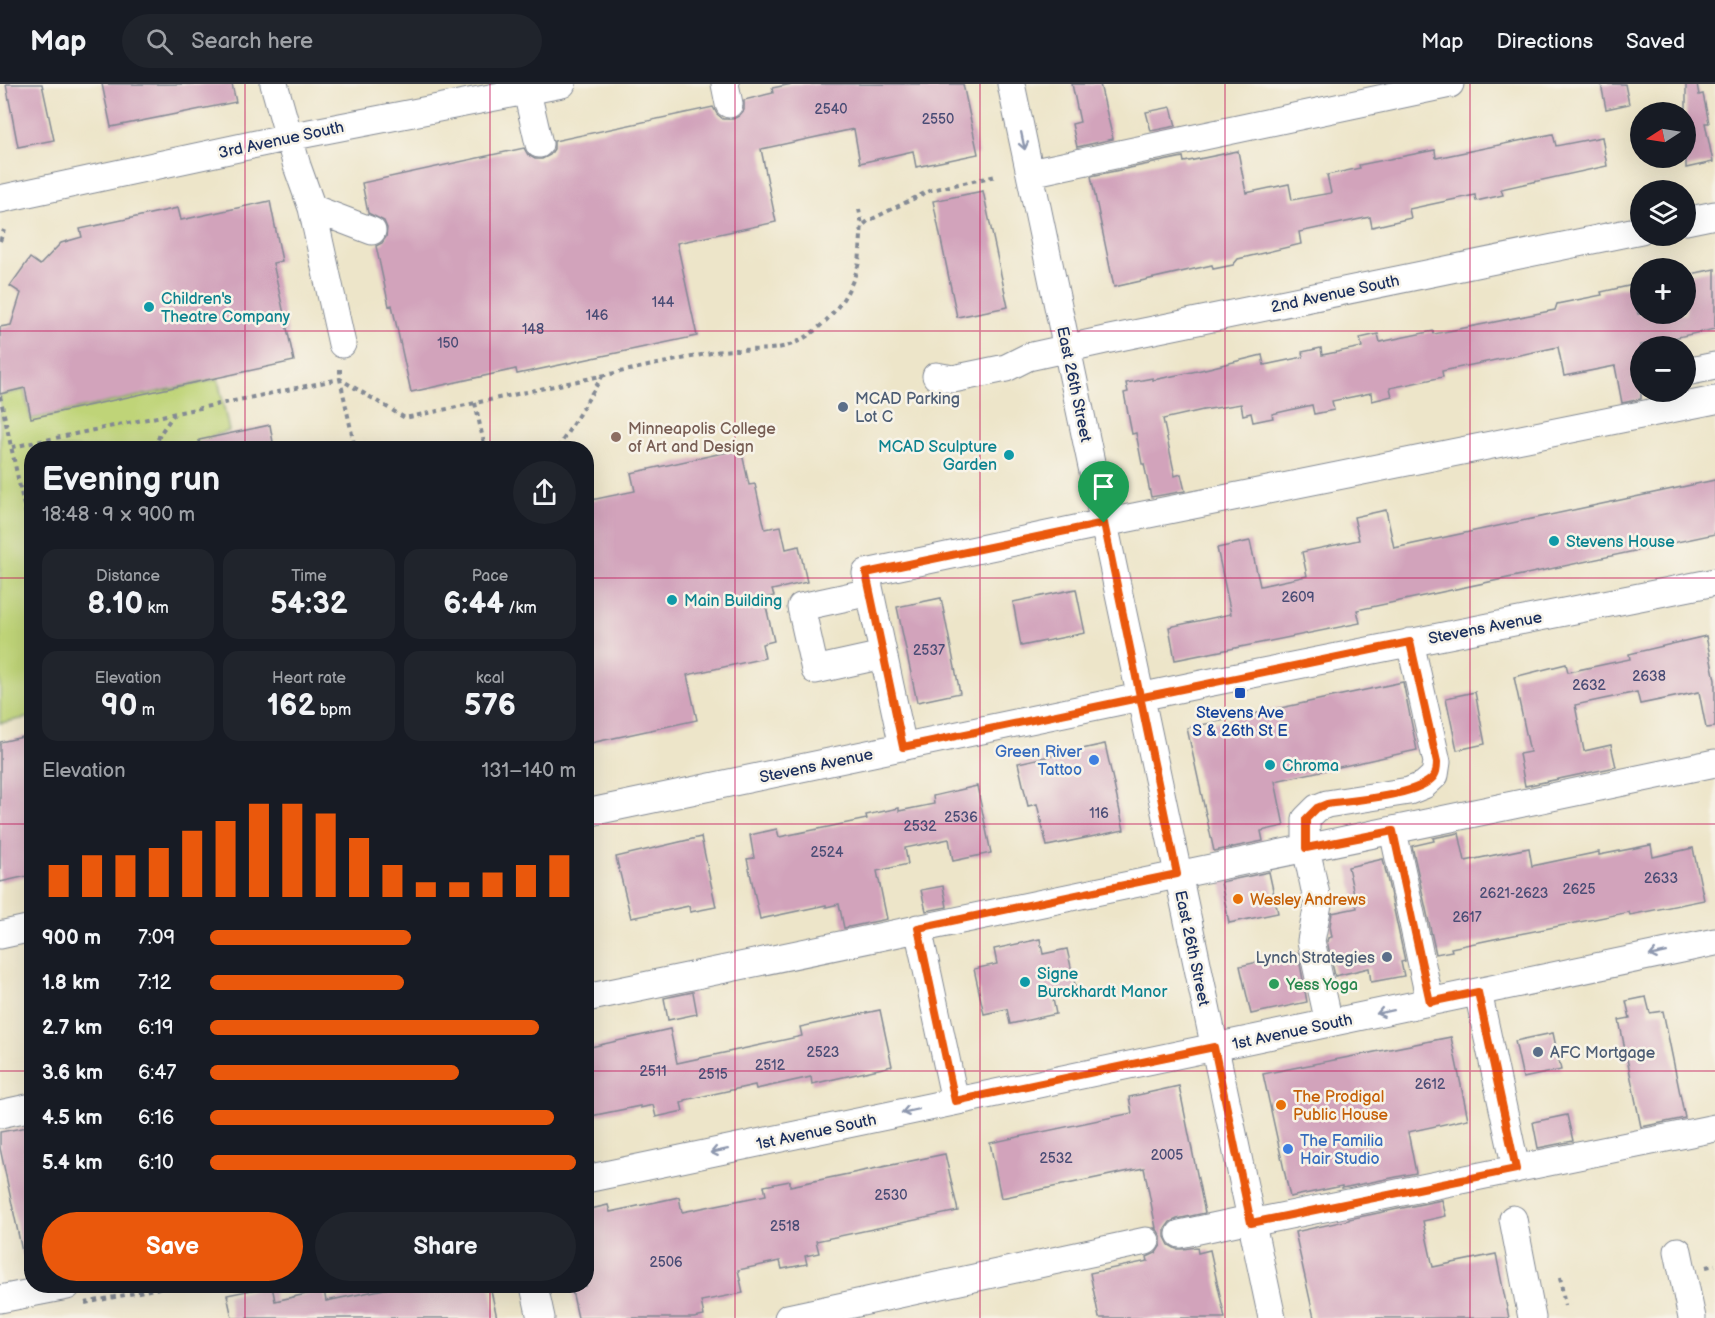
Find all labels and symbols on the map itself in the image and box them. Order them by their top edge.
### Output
house number: 2540 [814,101,848,118]
north arrow [1630,102,1696,168]
house number: 2550 [922,111,954,128]
street label: 3rd Avenue South [217,118,346,163]
one-way arrow [1018,131,1029,150]
street label: 2nd Avenue South [1269,272,1401,317]
place label: Children's Theatre Company [161,290,291,327]
house number: 144 [652,294,675,311]
marker: Children's Theatre Company [142,300,156,314]
house number: 146 [586,307,609,324]
house number: 148 [522,321,544,338]
street label: East 26th Street [1052,325,1095,444]
house number: 150 [437,335,459,352]
place label: MCAD Parking Lot C [855,390,960,427]
marker: MCAD Parking Lot C [836,400,850,414]
place label: Minneapolis College of Art and Design [628,420,776,457]
marker: Minneapolis College of Art and Design [609,430,623,444]
place label: MCAD Sculpture Garden [878,438,998,475]
marker: MCAD Sculpture Garden [1002,448,1016,462]
pin [1078,461,1129,523]
place label: Stevens House [1566,533,1675,552]
marker: Stevens House [1547,534,1561,548]
house number: 2609 [1281,589,1315,606]
place label: Main Building [684,592,782,611]
marker: Main Building [665,593,679,607]
street label: Stevens Avenue [1427,608,1544,649]
house number: 2537 [913,642,945,659]
house number: 2638 [1632,668,1666,685]
house number: 2632 [1572,677,1607,694]
marker: Stevens Ave S & 26th St E [1233,686,1247,700]
place label: Stevens Ave S & 26th St E [1192,704,1288,741]
place label: Green River Tattoo [995,743,1082,780]
street label: Stevens Avenue [758,745,875,788]
marker: Green River Tattoo [1087,753,1101,767]
place label: Chroma [1282,757,1339,776]
marker: Chroma [1263,758,1277,772]
house number: 116 [1089,805,1109,822]
house number: 2536 [944,809,978,826]
house number: 2532 [903,818,937,835]
house number: 2524 [811,844,844,861]
house number: 2633 [1644,870,1678,887]
house number: 2625 [1562,881,1596,898]
house number: 2621-2623 [1480,885,1548,902]
street label: East 26th Street [1170,889,1213,1008]
place label: Wesley Andrews [1250,891,1366,910]
marker: Wesley Andrews [1231,892,1245,906]
house number: 2617 [1452,909,1482,926]
place label: Lynch Strategies [1255,949,1375,968]
one-way arrow [1648,949,1667,961]
marker: Lynch Strategies [1380,950,1394,964]
place label: Signe Burckhardt Manor [1037,965,1167,1002]
marker: Signe Burckhardt Manor [1018,975,1032,989]
place label: Yess Yoga [1285,976,1358,995]
marker: Yess Yoga [1267,977,1281,991]
one-way arrow [1375,1007,1395,1018]
street label: 1st Avenue South [1231,1010,1354,1054]
house number: 2523 [807,1044,839,1061]
place label: AFC Mortgage [1550,1044,1656,1063]
marker: AFC Mortgage [1531,1045,1545,1059]
house number: 2512 [755,1057,786,1074]
house number: 2511 [639,1063,667,1080]
house number: 2515 [698,1066,728,1083]
house number: 2612 [1415,1076,1446,1093]
place label: The Prodigal Public House [1293,1088,1389,1125]
marker: The Prodigal Public House [1274,1098,1288,1112]
one-way arrow [900,1105,919,1117]
street label: 1st Avenue South [755,1110,878,1154]
place label: The Familia Hair Studio [1300,1132,1383,1169]
marker: The Familia Hair Studio [1281,1142,1295,1156]
one-way arrow [710,1146,729,1157]
house number: 2005 [1151,1147,1183,1164]
house number: 2532 [1039,1150,1073,1167]
house number: 2530 [874,1187,908,1204]
house number: 2518 [770,1218,800,1235]
house number: 2506 [649,1254,683,1271]

